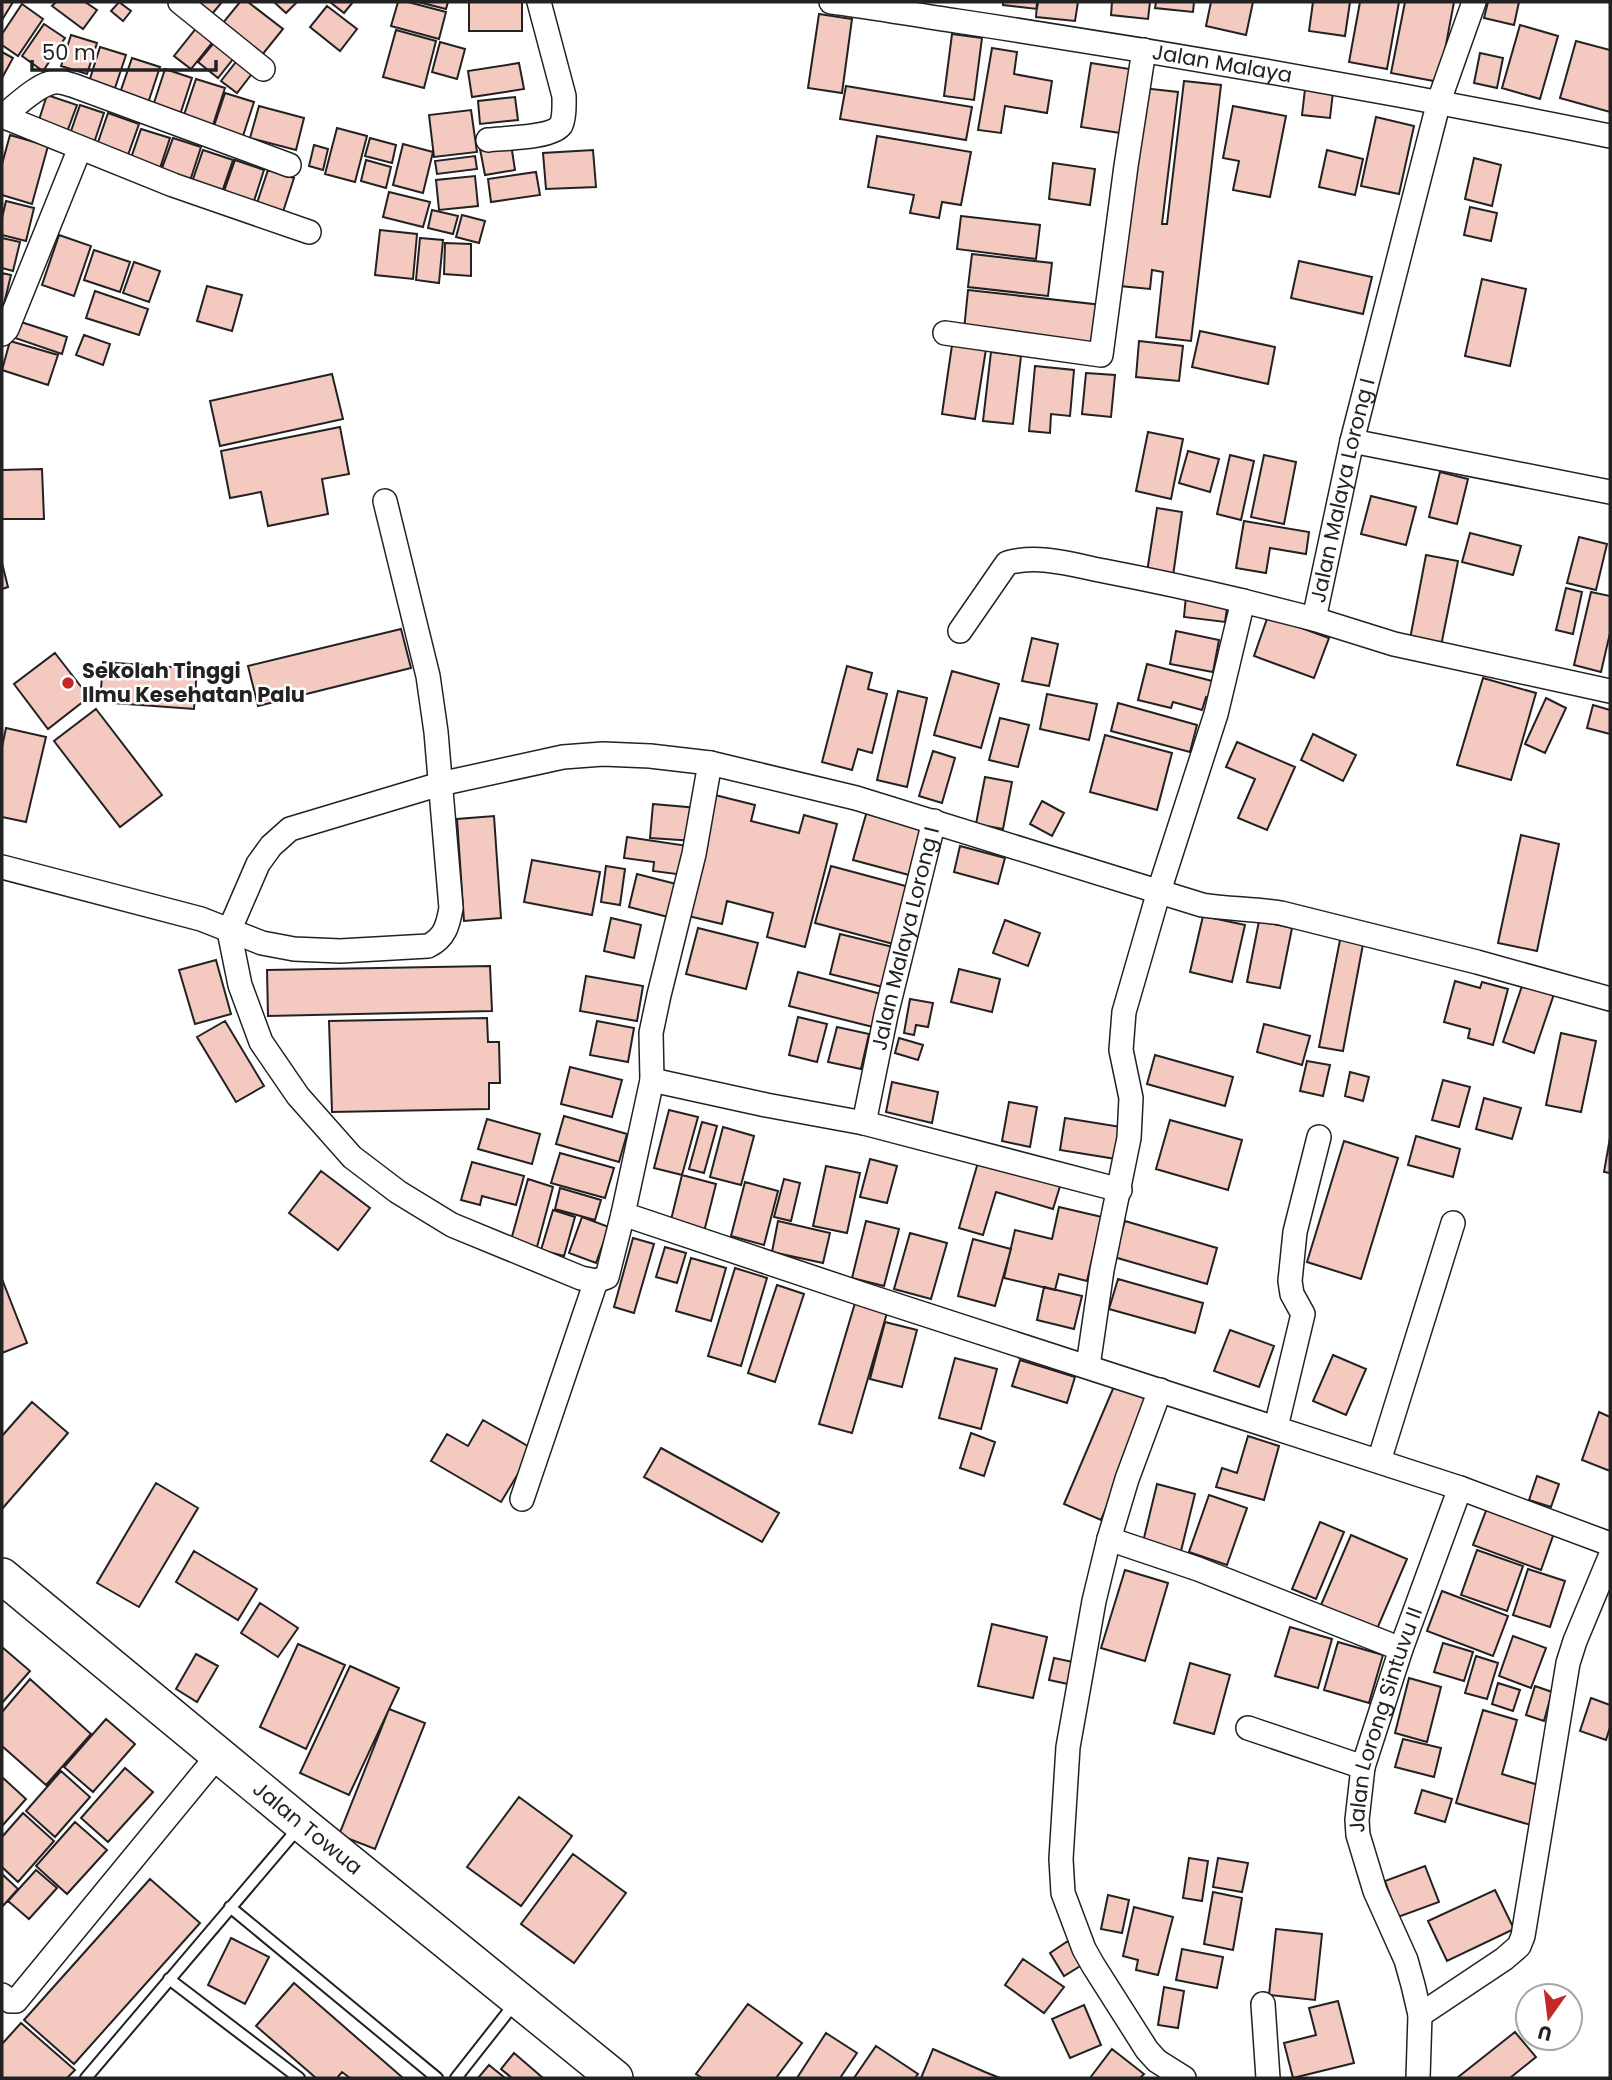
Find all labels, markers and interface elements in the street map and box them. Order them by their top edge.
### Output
scale bar [32,28,215,72]
street label: Jalan Malaya [1150,37,1294,90]
text: 50 m [42,38,96,67]
street label: Jalan Malaya Lorong I [1303,375,1382,605]
place label: Sekolah Tinggi Ilmu Kesehatan Palu [82,656,305,709]
marker: Sekolah Tinggi Ilmu Kesehatan Palu [60,675,76,691]
street label: Jalan Malaya Lorong I [864,824,946,1053]
street label: Jalan Lorong Sintuvu II [1342,1603,1429,1834]
street label: Jalan Towua [247,1774,369,1881]
north arrow [1514,1982,1584,2052]
text: U [1535,2018,1555,2048]

